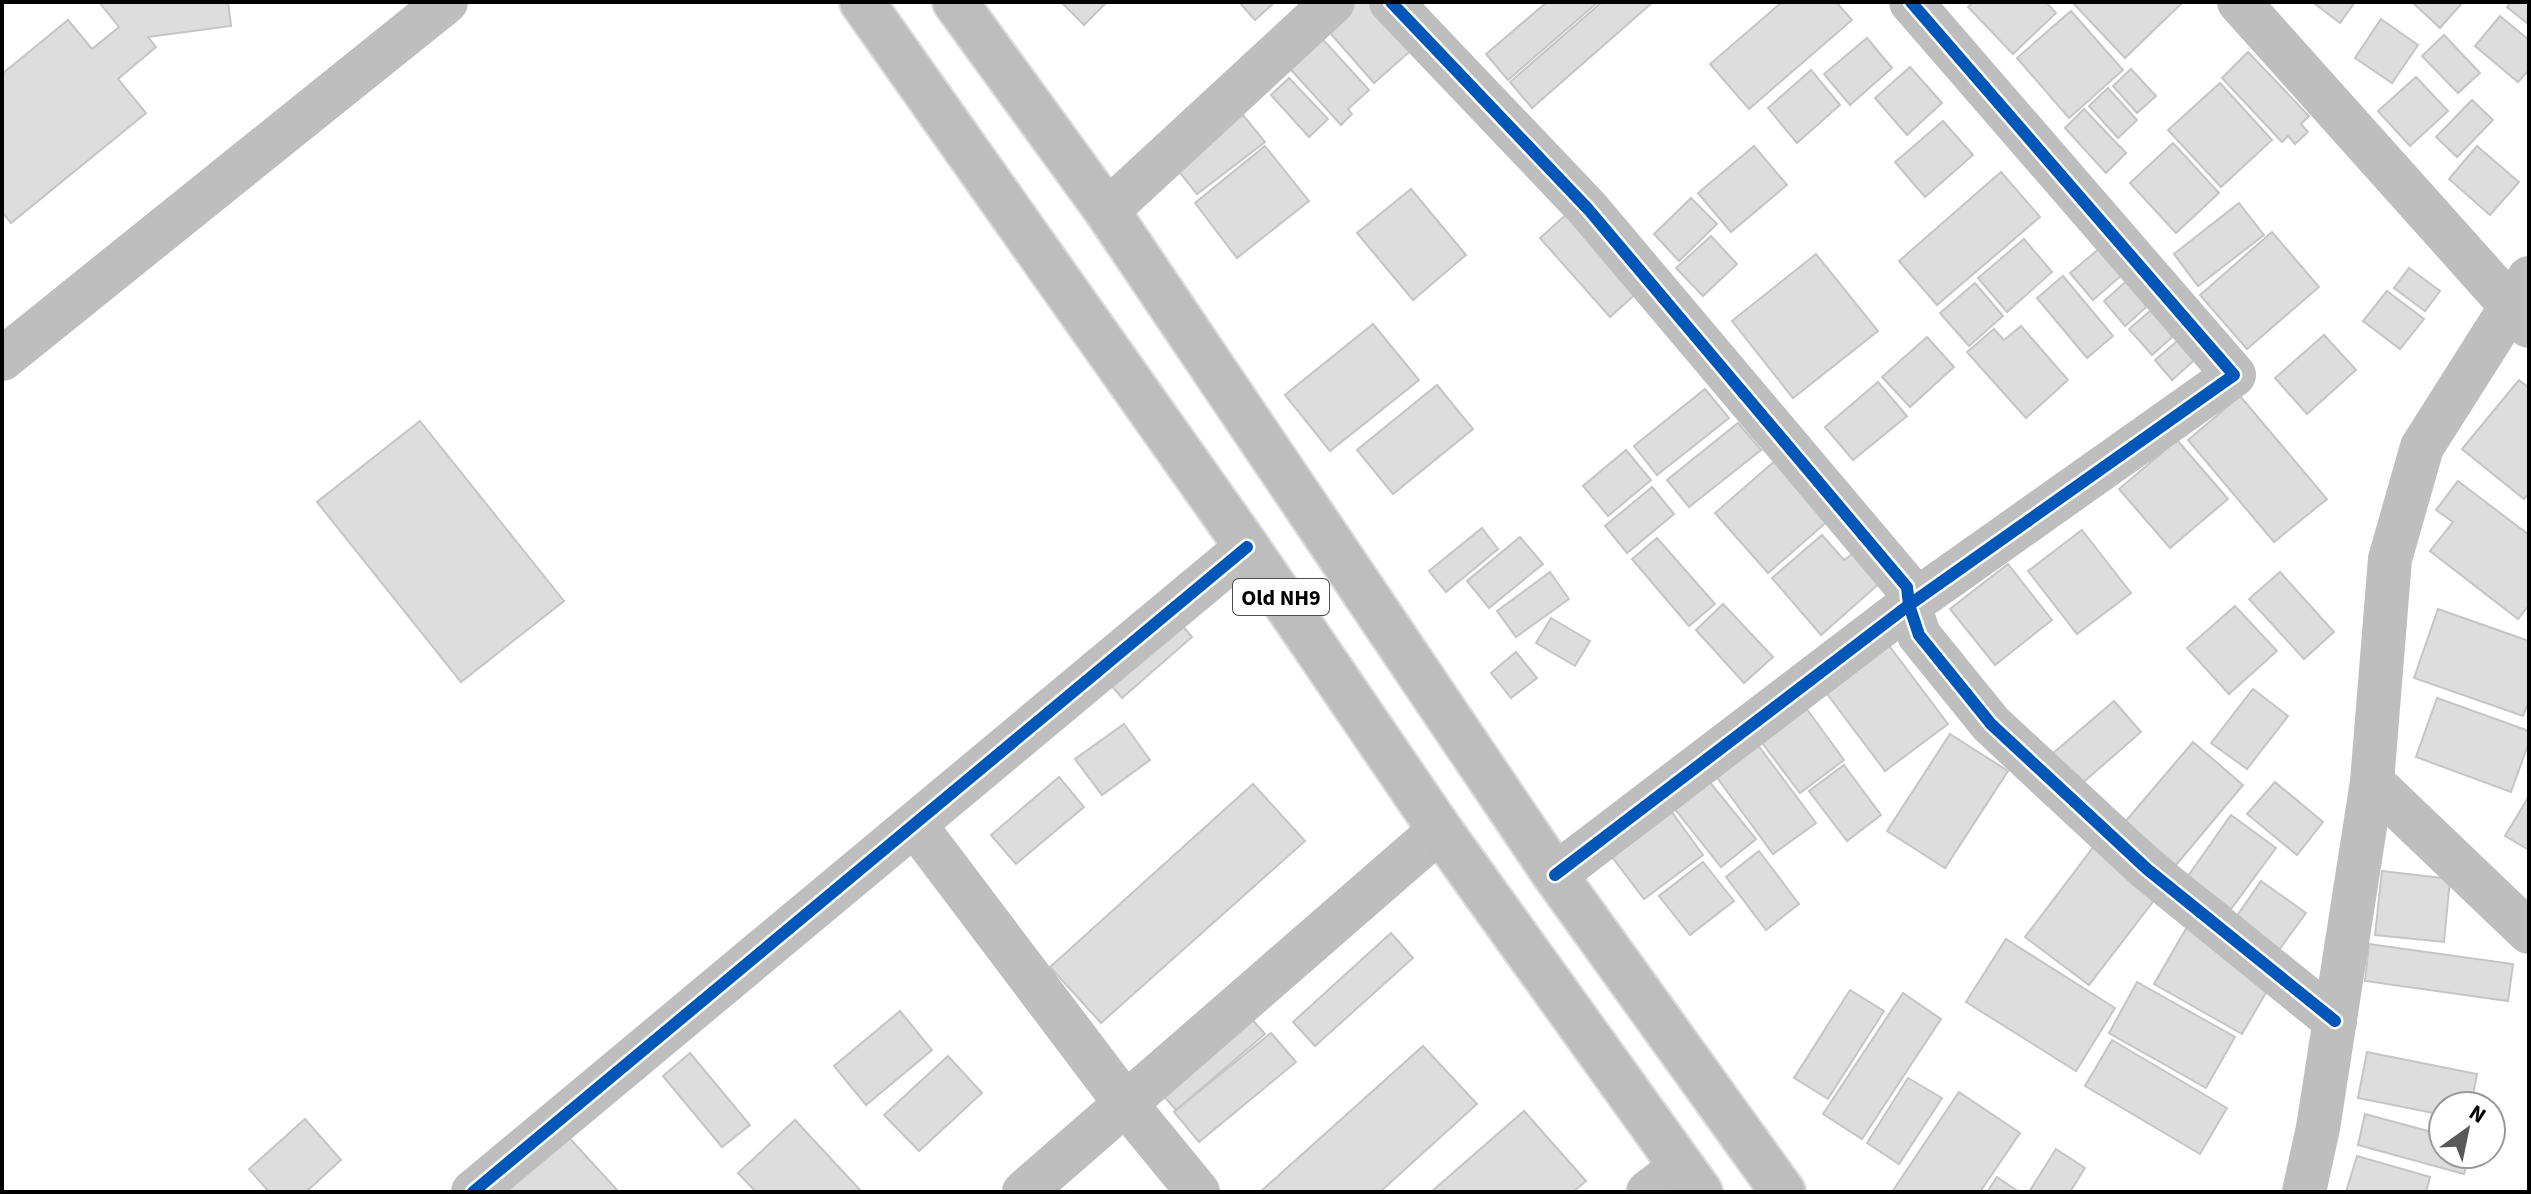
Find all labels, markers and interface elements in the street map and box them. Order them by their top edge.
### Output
road number: Old NH9 [1233,579,1329,615]
north arrow [2427,1090,2507,1170]
text: N [2462,1097,2492,1131]

